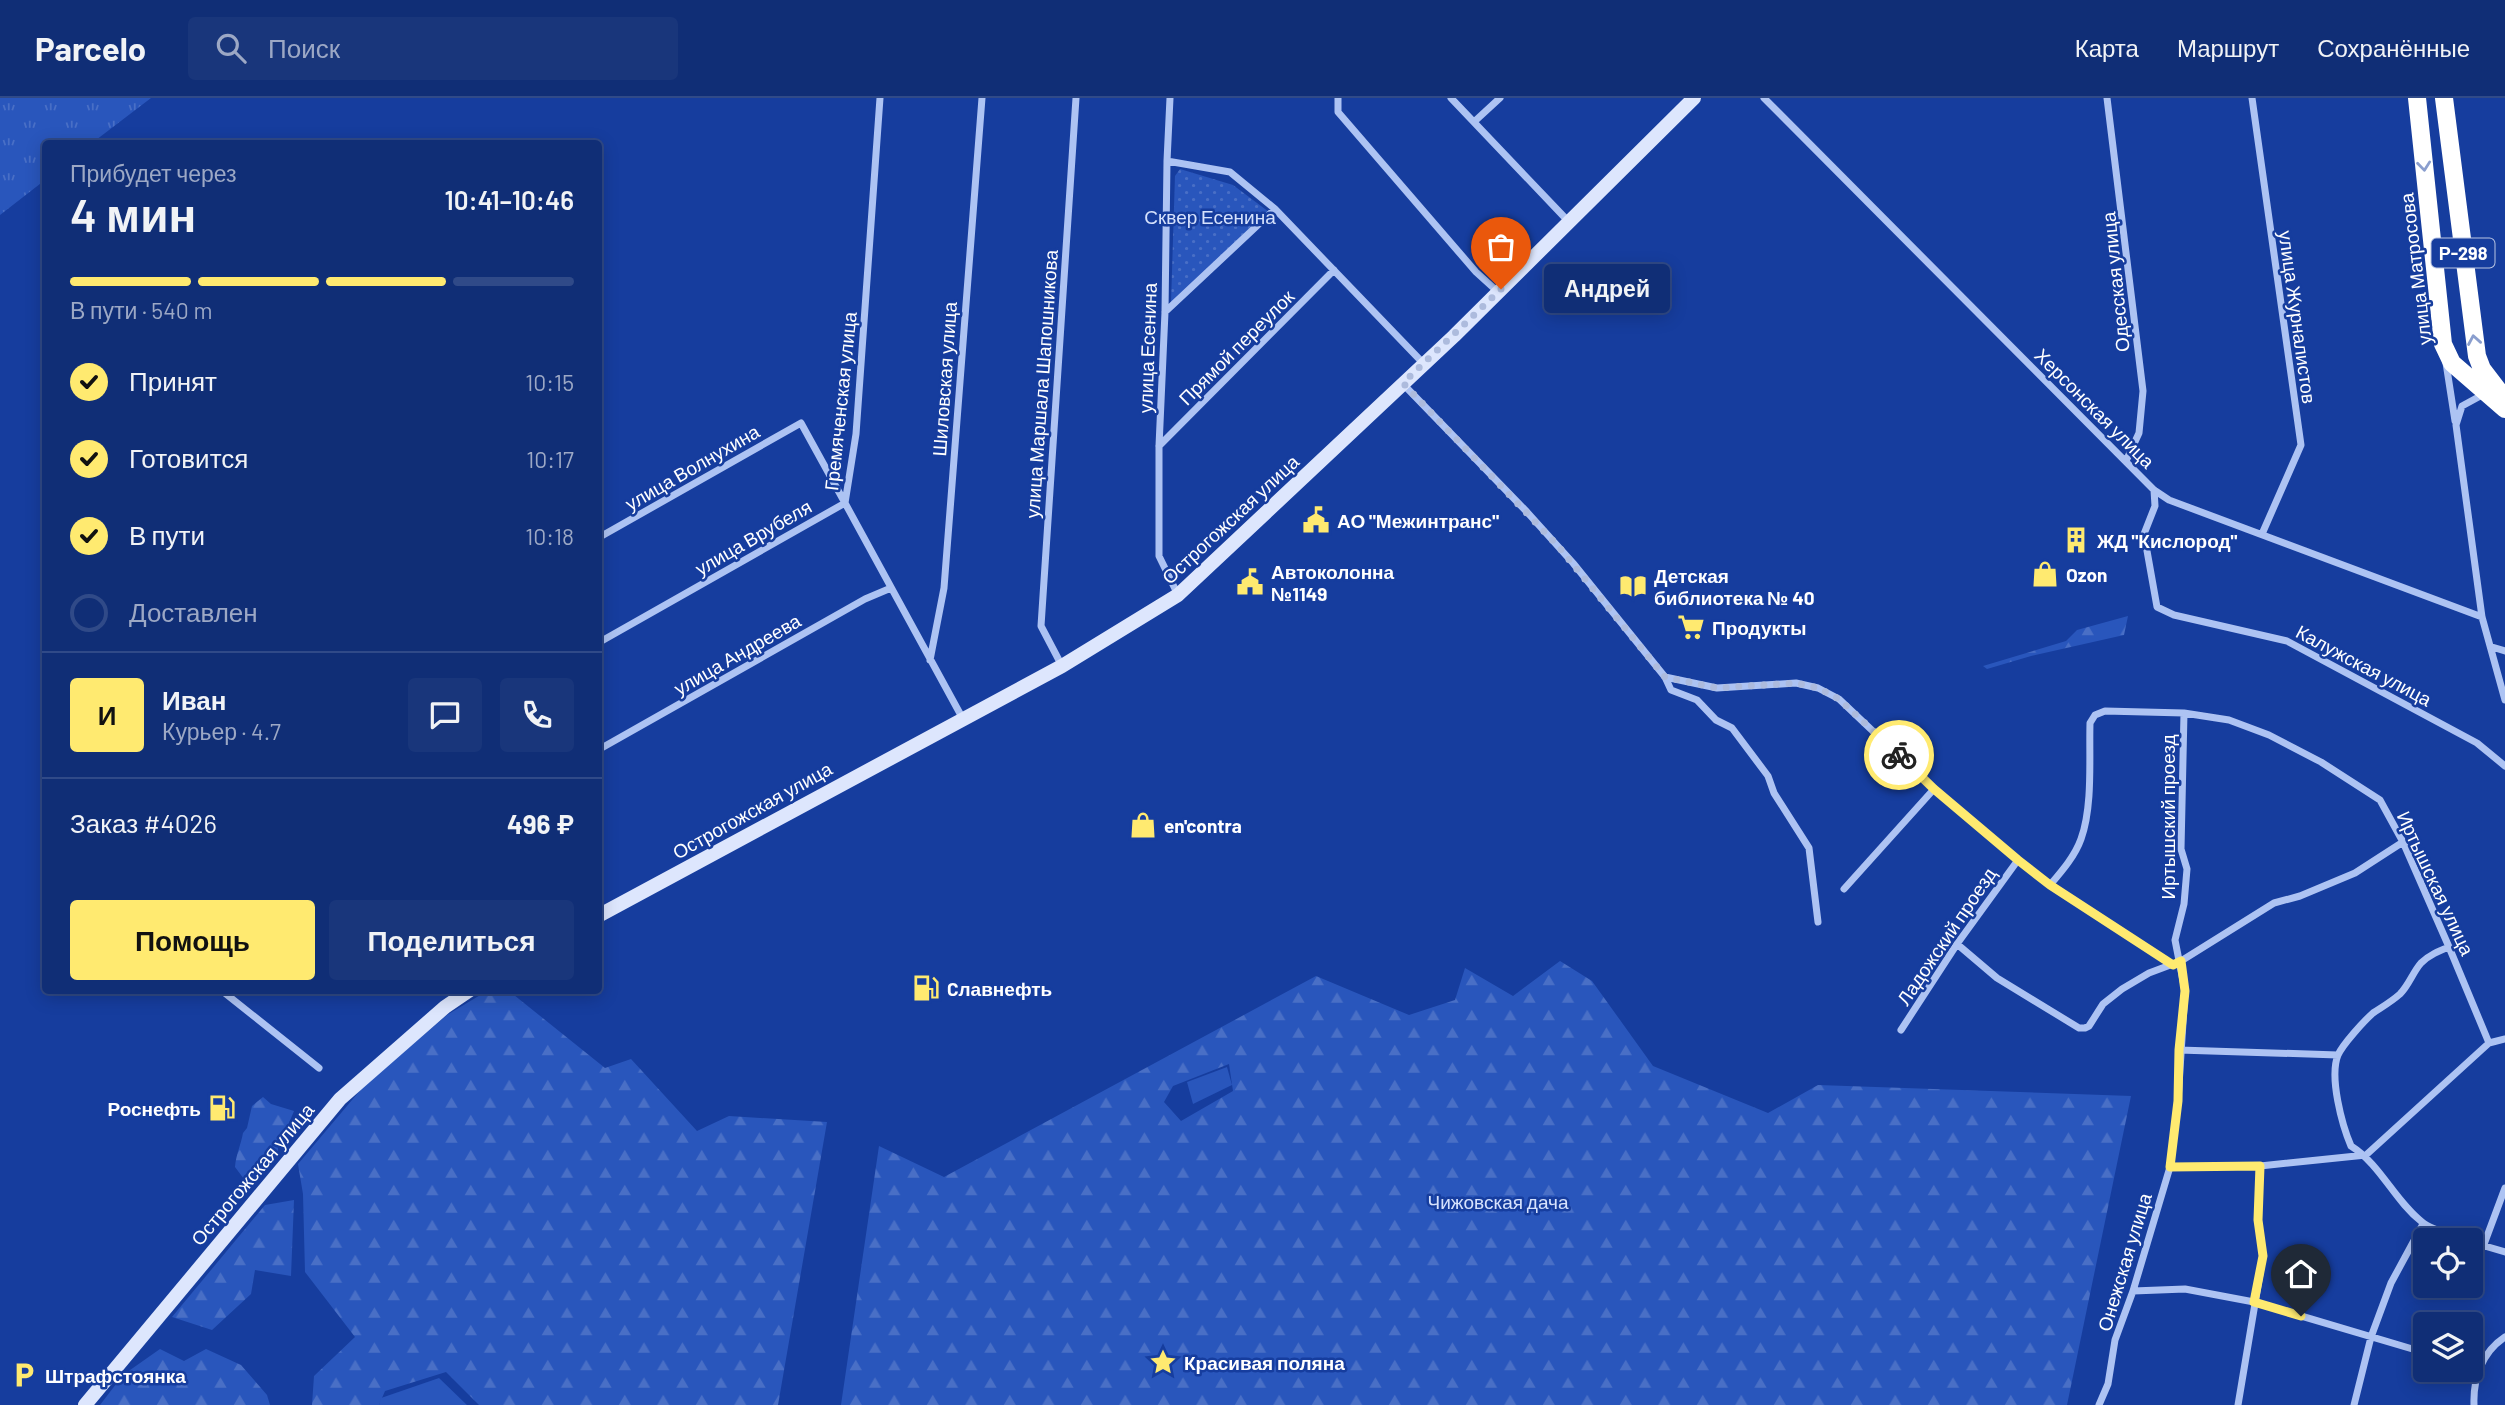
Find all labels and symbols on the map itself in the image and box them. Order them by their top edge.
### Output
one-way arrow [2416,161,2431,172]
street label: улица Матросова [2394,191,2436,346]
park label: Сквер Есенина [1144,205,1276,228]
street label: Одесская улица [2096,210,2134,353]
pin [1471,217,1531,289]
street label: улица Журналистов [2274,229,2322,405]
road number: Р-298 [2432,238,2494,268]
street label: улица Маршала Шапошникова [1020,249,1062,519]
callout: Андрей [1543,264,1669,314]
street label: улица Есенина [1133,282,1161,414]
street label: Прямой переулок [1174,284,1299,409]
street label: Шиловская улица [927,301,961,457]
street label: Гремяченская улица [819,310,861,492]
one-way arrow [2467,334,2482,346]
street label: Херсонская улица [2030,343,2160,473]
street label: улица Волнухина [621,419,764,515]
street label: Острогожская улица [1157,449,1304,588]
street label: улица Врубеля [691,494,815,580]
public building icon: АО "Межинтранс" [1301,505,1331,535]
place label: АО "Межинтранс" [1337,509,1499,532]
building icon: ЖД "Кислород" [2061,525,2091,555]
place label: ЖД "Кислород" [2096,529,2238,552]
shop icon: Ozon [2030,559,2060,589]
place label: Автоколонна №1149 [1271,560,1395,605]
place label: Ozon [2066,563,2108,586]
place label: Детская библиотека № 40 [1654,564,1815,609]
public building icon: Автоколонна №1149 [1235,567,1265,597]
library icon: Детская библиотека № 40 [1618,571,1648,601]
street label: улица Андреева [670,608,805,700]
supermarket icon: Продукты [1676,612,1706,642]
place label: Продукты [1712,616,1807,639]
street label: Калужская улица [2292,620,2436,711]
courier [1864,720,1934,790]
street label: Иртышский проезд [2156,734,2179,900]
street label: Острогожская улица [668,756,836,863]
street label: Иртышская улица [2393,807,2480,959]
shop icon: en'contra [1128,810,1158,840]
place label: en'contra [1164,814,1242,837]
street label: Ладожский проезд [1891,863,2001,1009]
fuel station icon: Cлавнефть [911,973,941,1003]
place label: Cлавнефть [947,977,1052,1000]
fuel station icon: Роснефть [207,1093,237,1123]
place label: Роснефть [107,1097,201,1120]
street label: Острогожская улица [186,1098,319,1250]
park label: Чижовская дача [1427,1190,1569,1213]
street label: Онежская улица [2092,1190,2156,1334]
pin [2271,1244,2331,1316]
place icon: Красивая поляна [1148,1347,1178,1377]
place label: Красивая поляна [1184,1351,1345,1374]
parking icon: Штрафстоянка [9,1360,39,1390]
place label: Штрафстоянка [45,1364,186,1387]

